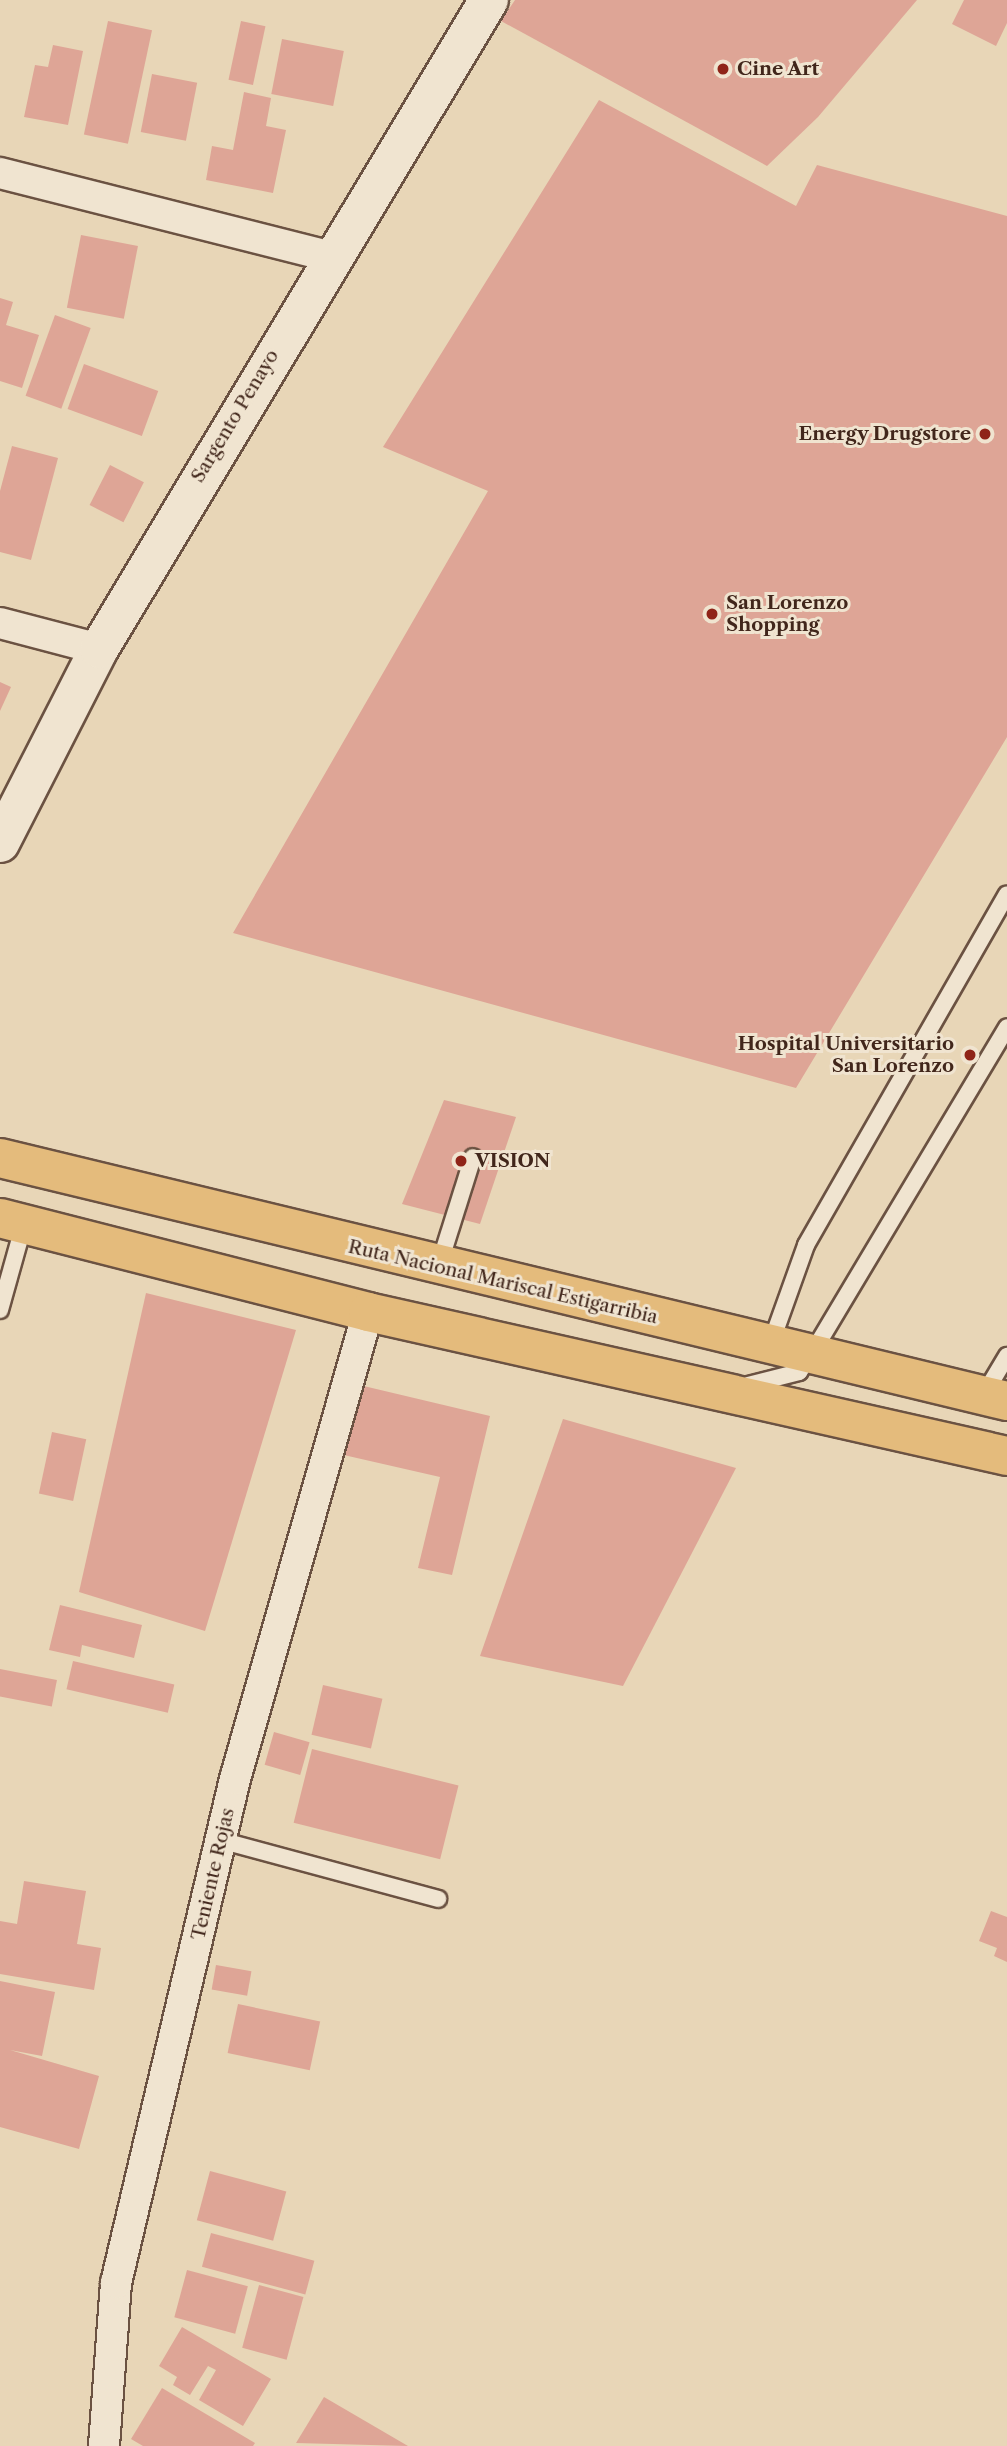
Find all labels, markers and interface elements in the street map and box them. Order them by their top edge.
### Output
place label: Cine Art [737,58,820,80]
marker: Cine Art [715,61,731,77]
street label: Sargento Penayo [186,345,284,487]
place label: Energy Drugstore [798,423,971,445]
marker: Energy Drugstore [977,426,993,442]
place label: San Lorenzo Shopping [726,592,848,636]
marker: San Lorenzo Shopping [704,606,720,622]
place label: Hospital Universitario San Lorenzo [738,1033,954,1077]
marker: Hospital Universitario San Lorenzo [960,1045,980,1065]
place label: VISION [475,1150,550,1172]
marker: VISION [453,1153,469,1169]
street label: Ruta Nacional Mariscal Estigarribia [346,1235,660,1329]
street label: Teniente Rojas [187,1806,239,1942]

